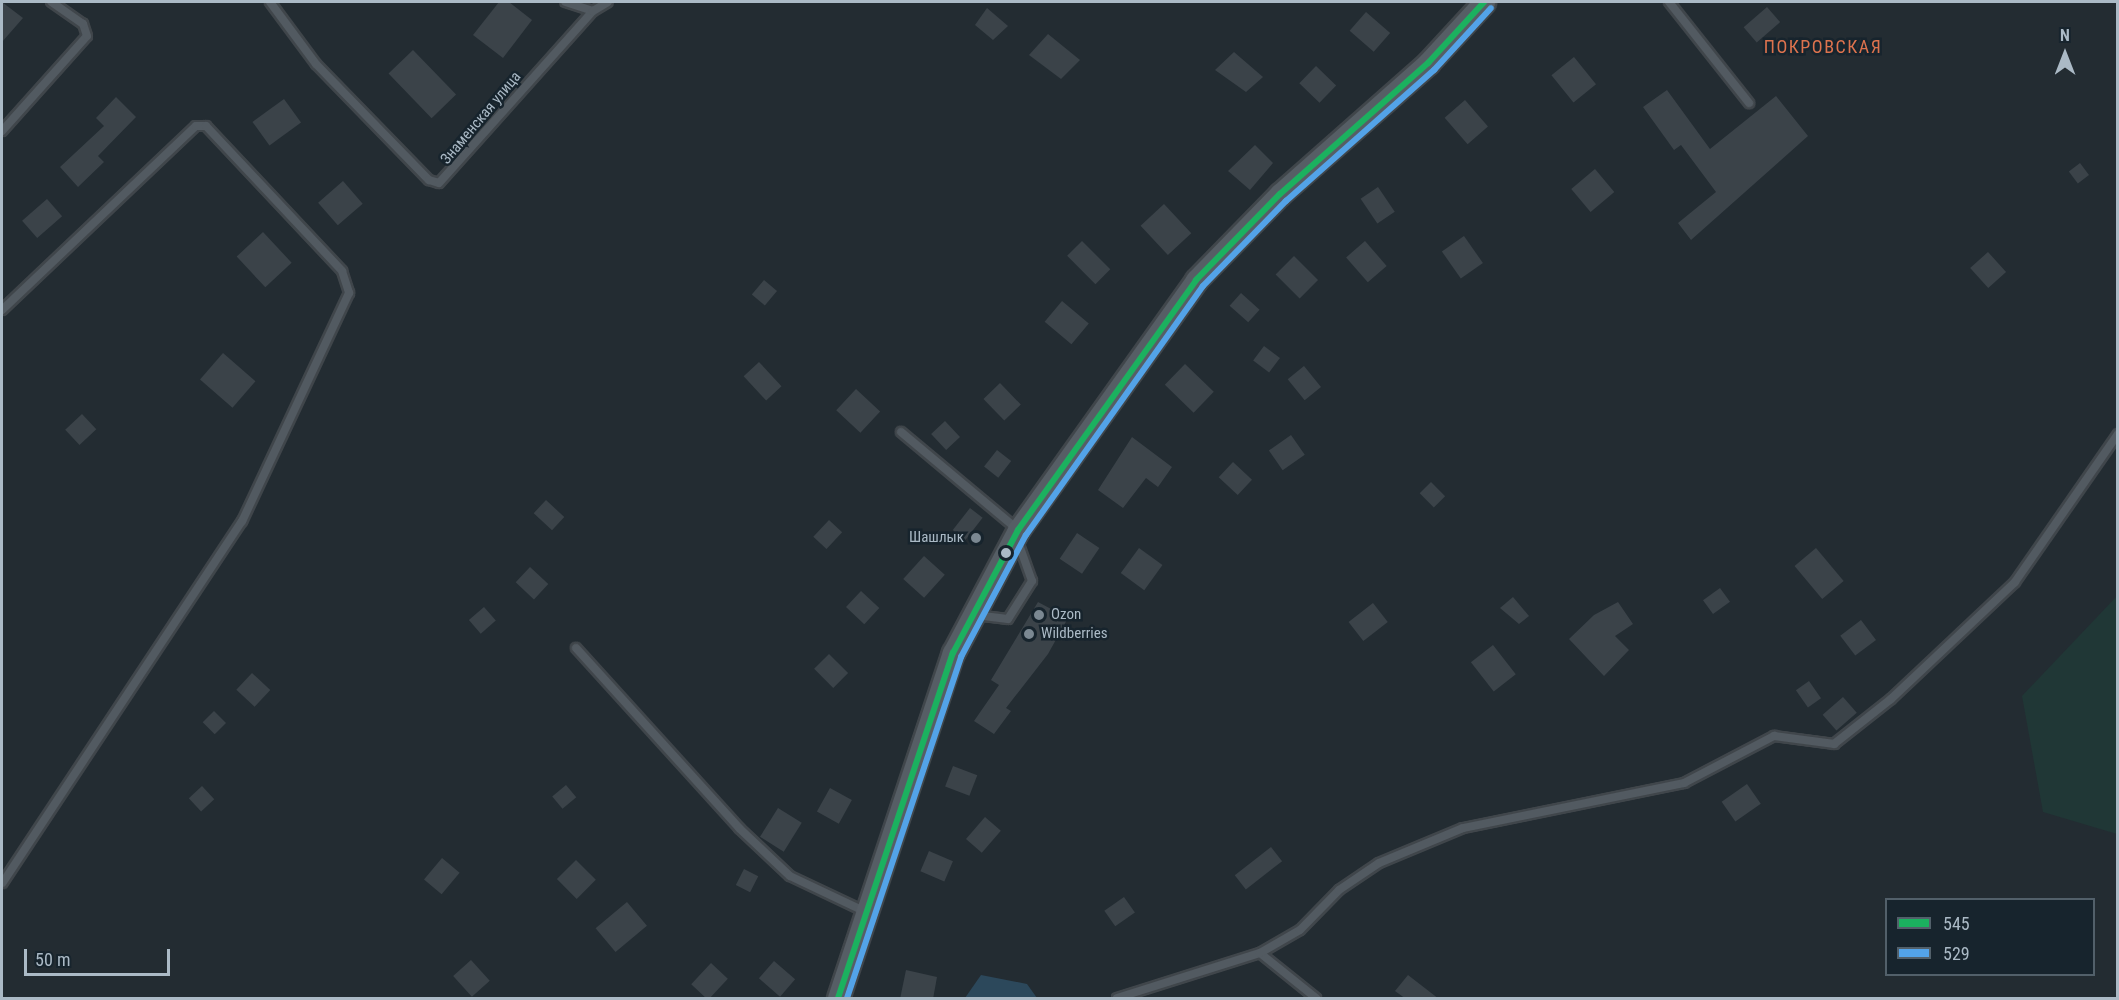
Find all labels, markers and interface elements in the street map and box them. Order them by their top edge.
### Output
north arrow [2035,24,2095,84]
text: N [2060,26,2070,45]
district label: ПОКРОВСКАЯ [1764,36,1882,58]
street label: Знаменская улица [437,68,525,168]
place label: Шашлык [909,529,964,547]
marker: Шашлык [969,531,983,545]
unlabelled marker [1000,547,1012,559]
place label: Ozon [1051,606,1081,624]
marker: Ozon [1032,608,1046,622]
place label: Wildberries [1041,625,1108,643]
marker: Wildberries [1022,627,1036,641]
legend [1885,898,2095,976]
text: 545 [1943,913,1970,934]
scale bar [27,937,172,975]
text: 529 [1943,943,1970,964]
text: 50 m [35,949,70,970]

